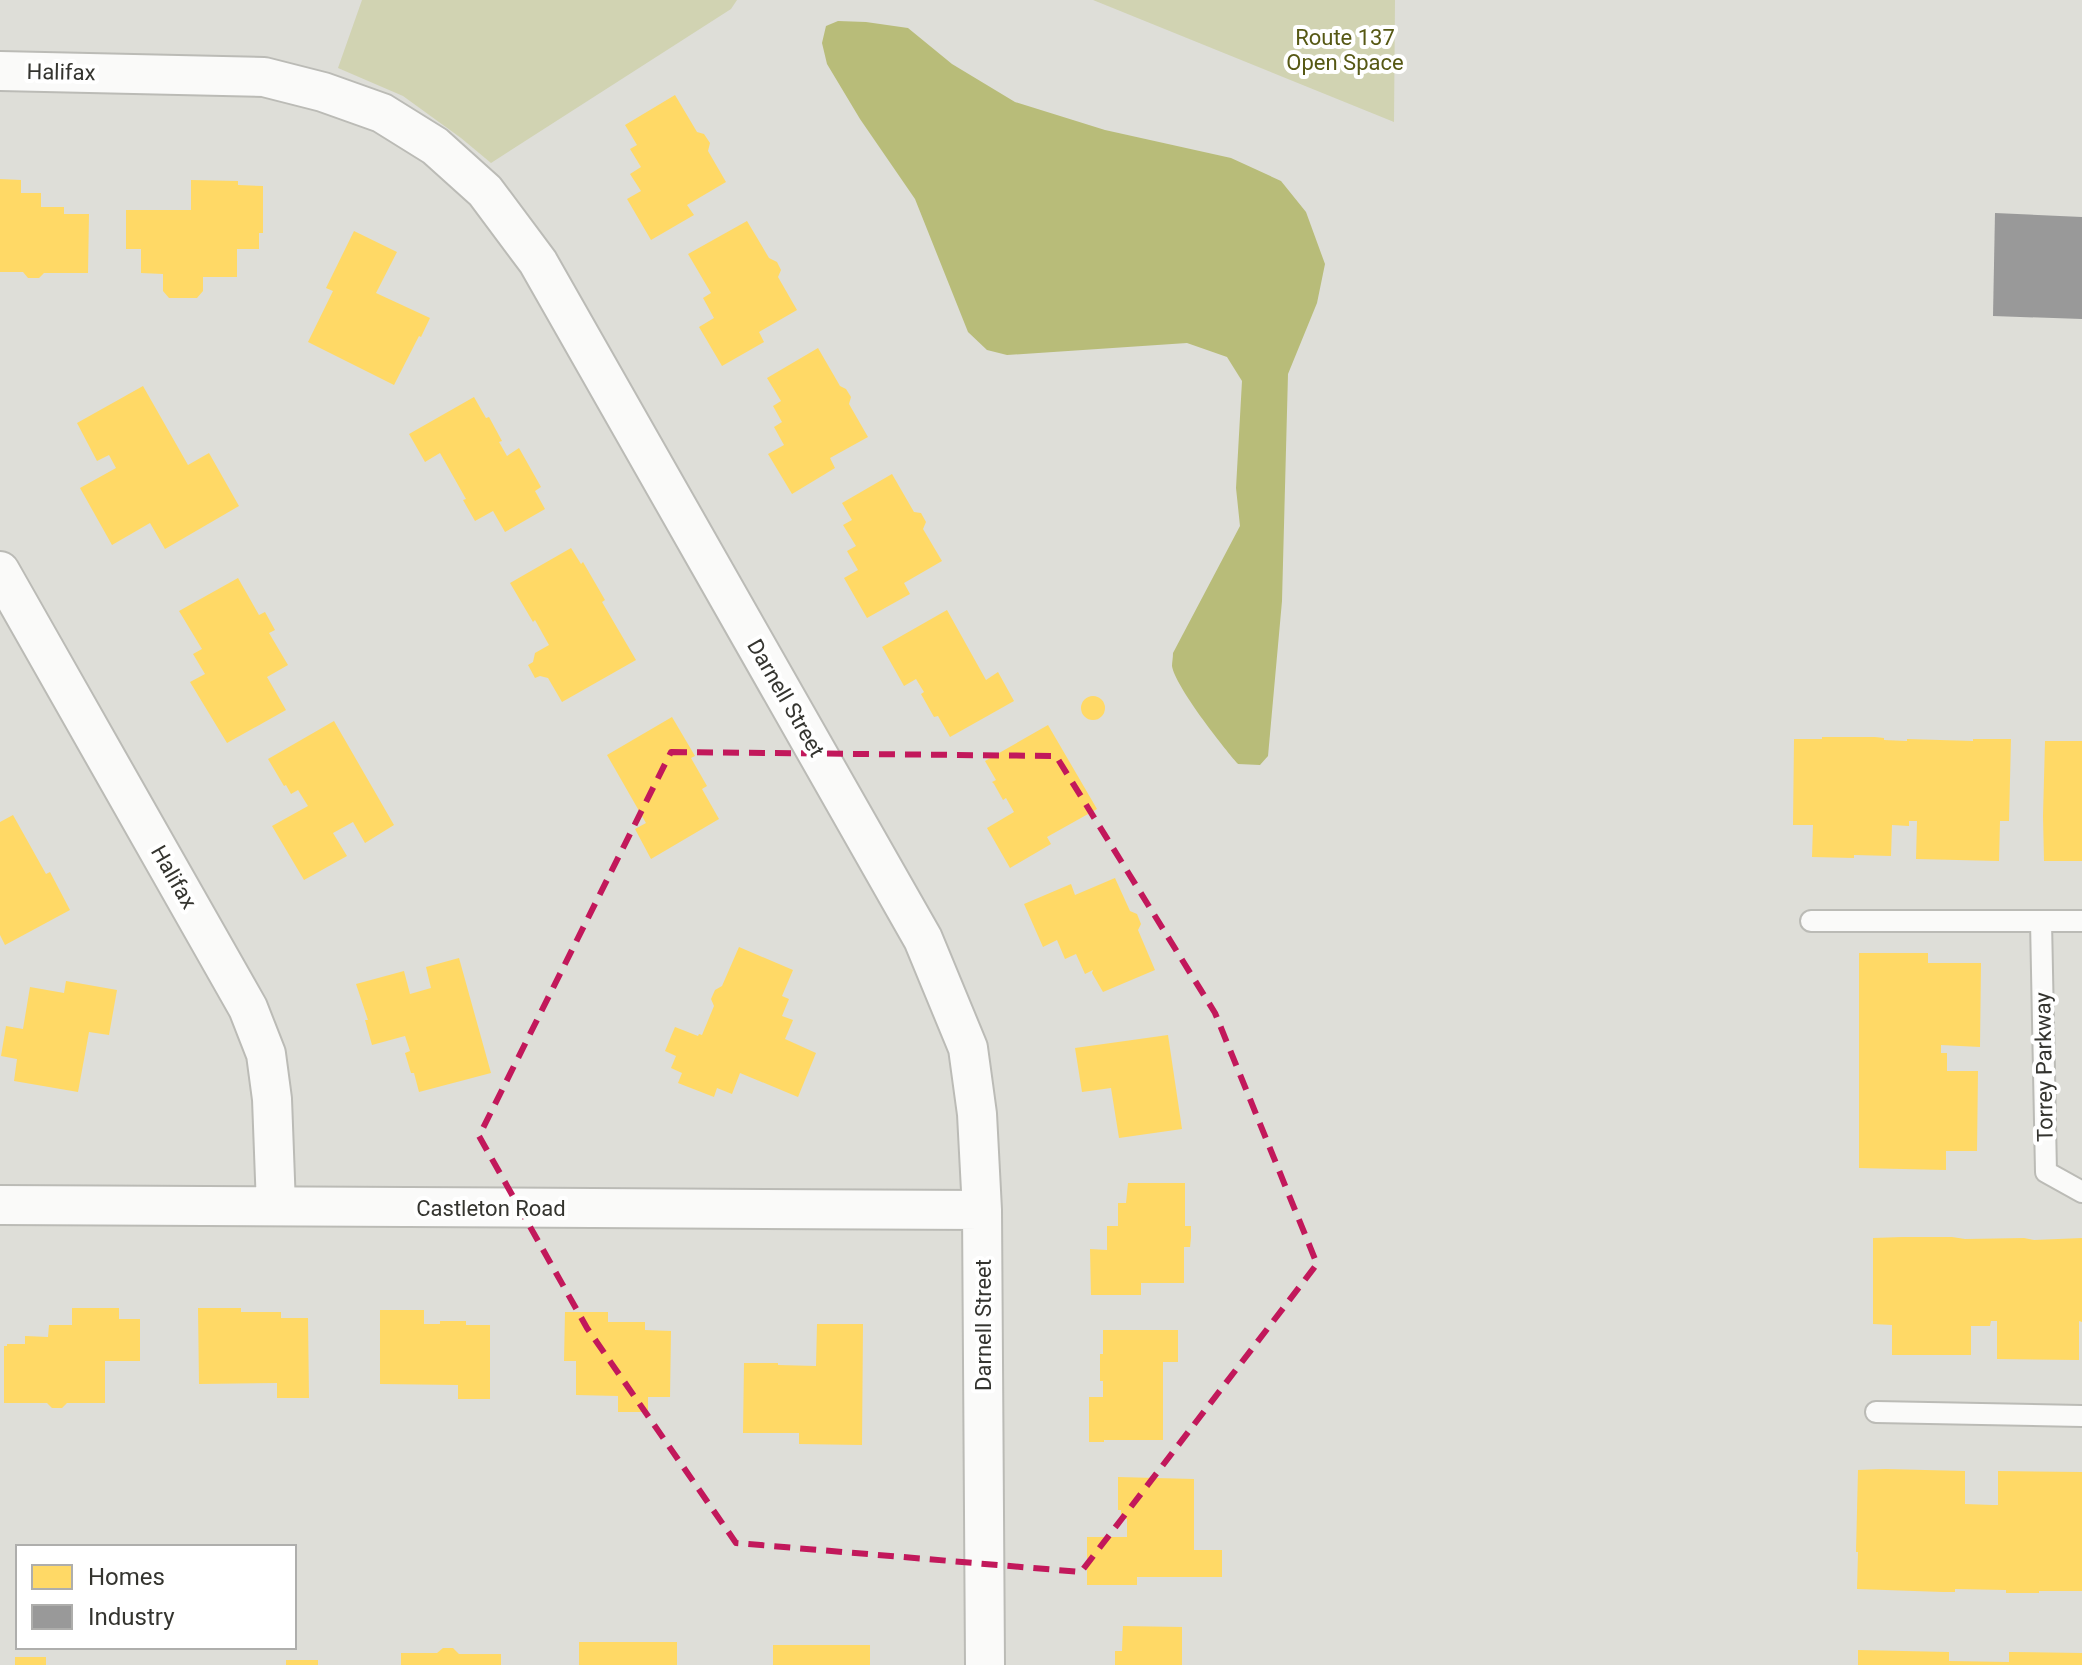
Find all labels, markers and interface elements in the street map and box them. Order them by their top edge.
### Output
park label: Route 137 Open Space [1286,25,1404,75]
street label: Halifax [26,59,96,85]
street label: Darnell Street [742,635,830,761]
street label: Halifax [146,841,202,913]
street label: Torrey Parkway [2030,991,2058,1142]
street label: Castleton Road [416,1196,566,1221]
street label: Darnell Street [971,1259,996,1391]
legend [16,1545,296,1649]
text: Homes [88,1563,165,1591]
text: Industry [88,1603,175,1631]

